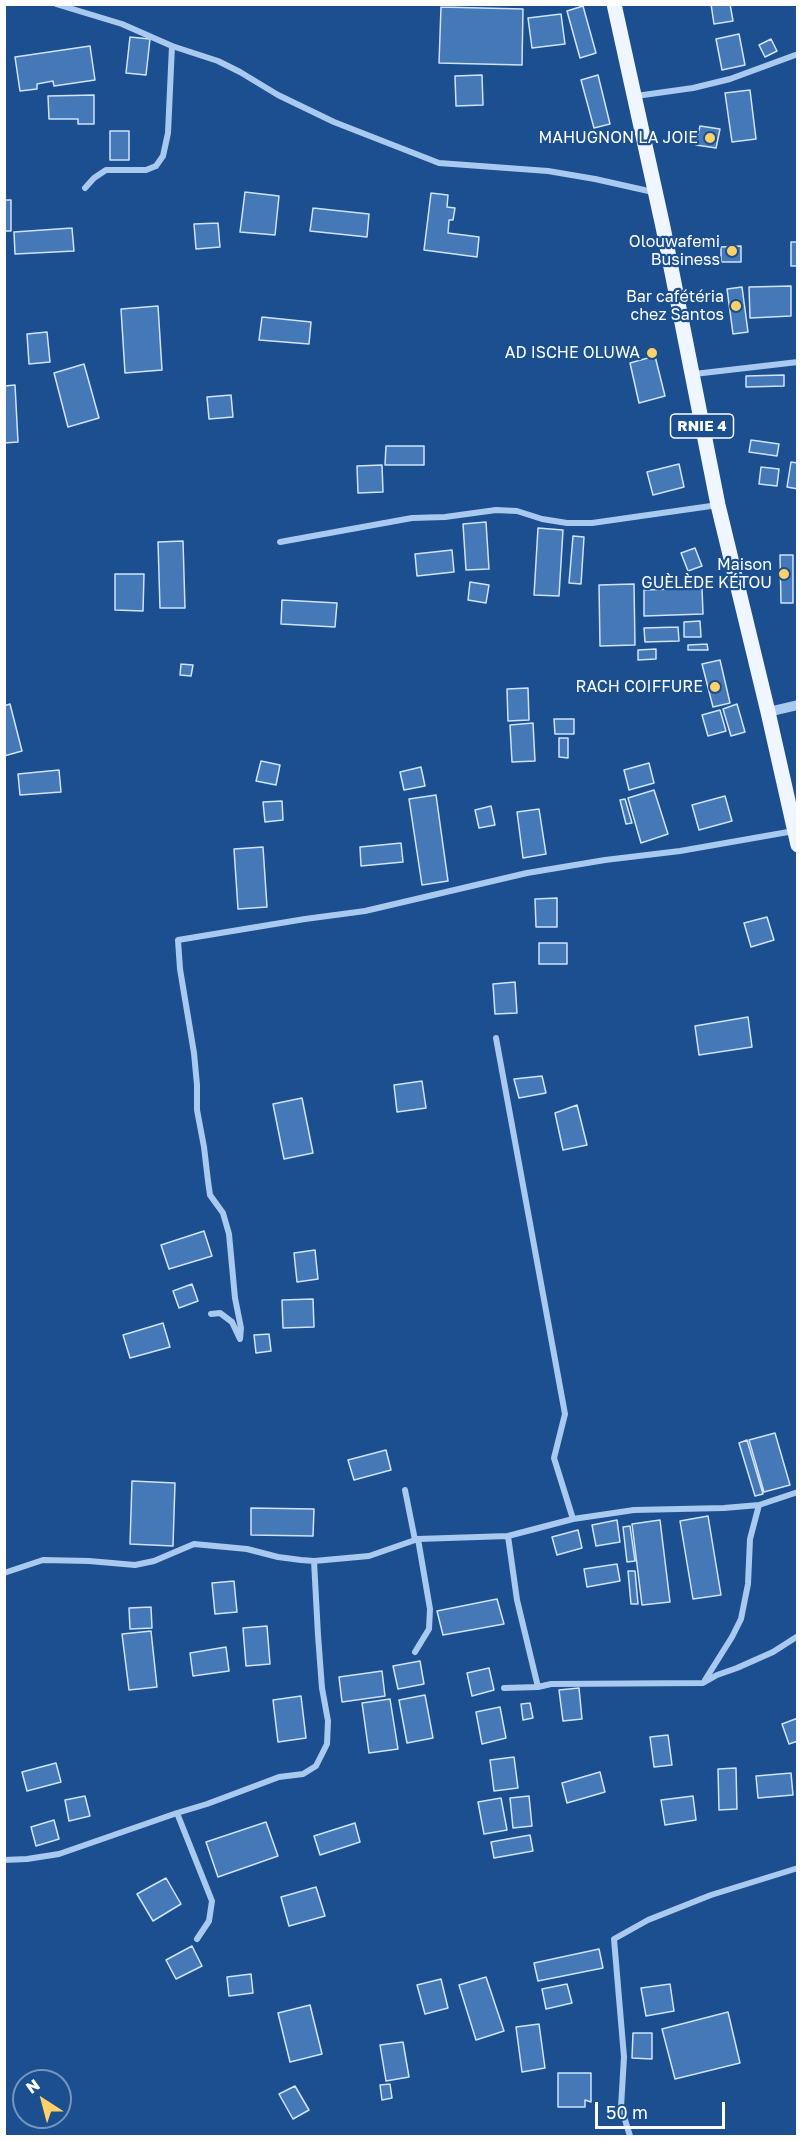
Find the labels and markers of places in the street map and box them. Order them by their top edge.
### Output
place label: MAHUGNON LA JOIE [538,128,698,148]
marker: MAHUGNON LA JOIE [703,131,717,145]
place label: Olouwafemi Business [629,232,720,270]
marker: Olouwafemi Business [725,244,739,258]
place label: Bar cafétéria chez Santos [626,287,724,325]
marker: Bar cafétéria chez Santos [729,299,743,313]
place label: AD ISCHE OLUWA [505,343,640,363]
marker: AD ISCHE OLUWA [645,346,659,360]
place label: Maison GUÈLÈDE KÉTOU [641,555,772,593]
marker: Maison GUÈLÈDE KÉTOU [777,567,791,581]
place label: RACH COIFFURE [576,677,703,697]
marker: RACH COIFFURE [708,680,722,694]

